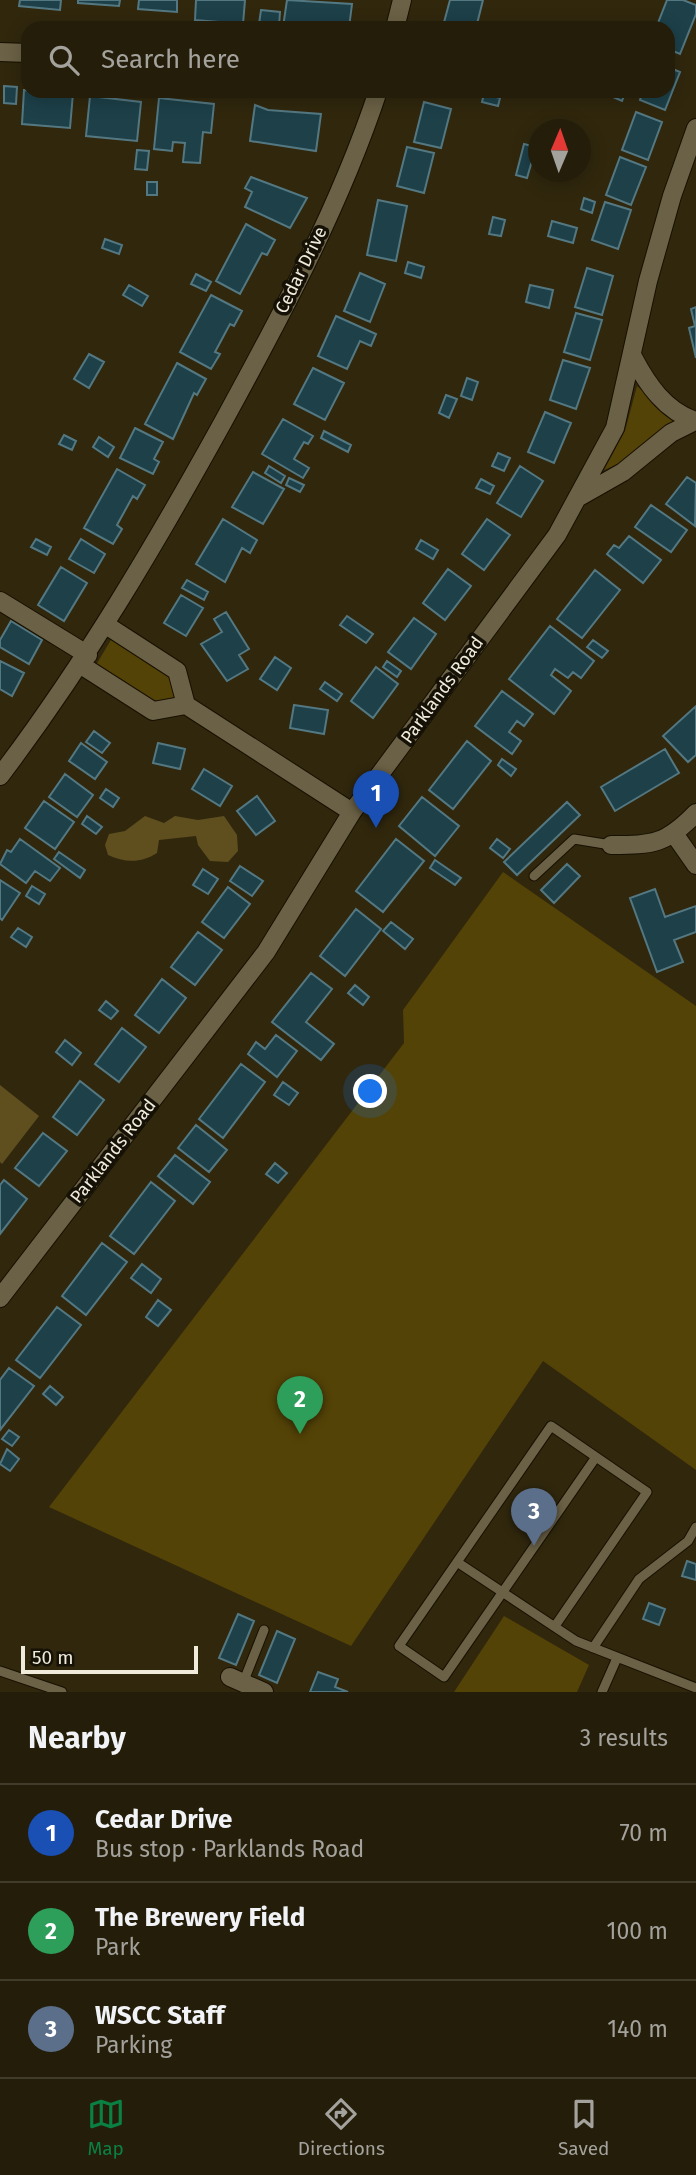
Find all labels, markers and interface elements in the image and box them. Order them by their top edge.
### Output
search box [21,21,675,98]
icon: search [45,41,83,79]
text: Search here [101,44,240,75]
north arrow [528,119,591,182]
street label: Cedar Drive [271,223,331,317]
street label: Parklands Road [396,632,488,748]
pin: 1 [353,770,399,828]
your location [353,1074,387,1108]
street label: Parklands Road [65,1094,161,1208]
pin: 2 [277,1376,323,1434]
pin: 3 [511,1488,557,1546]
scale bar [21,1643,198,1675]
text: 50 m [32,1646,73,1669]
text: Nearby [28,1720,126,1756]
text: 3 results [580,1724,668,1752]
text: Cedar Drive [95,1804,232,1835]
text: 1 [46,1819,56,1847]
text: 70 m [619,1819,668,1847]
text: Bus stop · Parklands Road [95,1835,364,1863]
text: The Brewery Field [95,1902,305,1933]
text: 2 [45,1917,57,1945]
text: 100 m [607,1917,668,1945]
text: Park [95,1933,140,1961]
text: WSCC Staff [95,2000,225,2031]
text: 3 [45,2015,57,2043]
text: 140 m [607,2015,668,2043]
text: Parking [95,2031,172,2059]
tab: Map [87,2095,125,2160]
tab: Directions [298,2095,385,2160]
tab: Saved [558,2095,609,2160]

